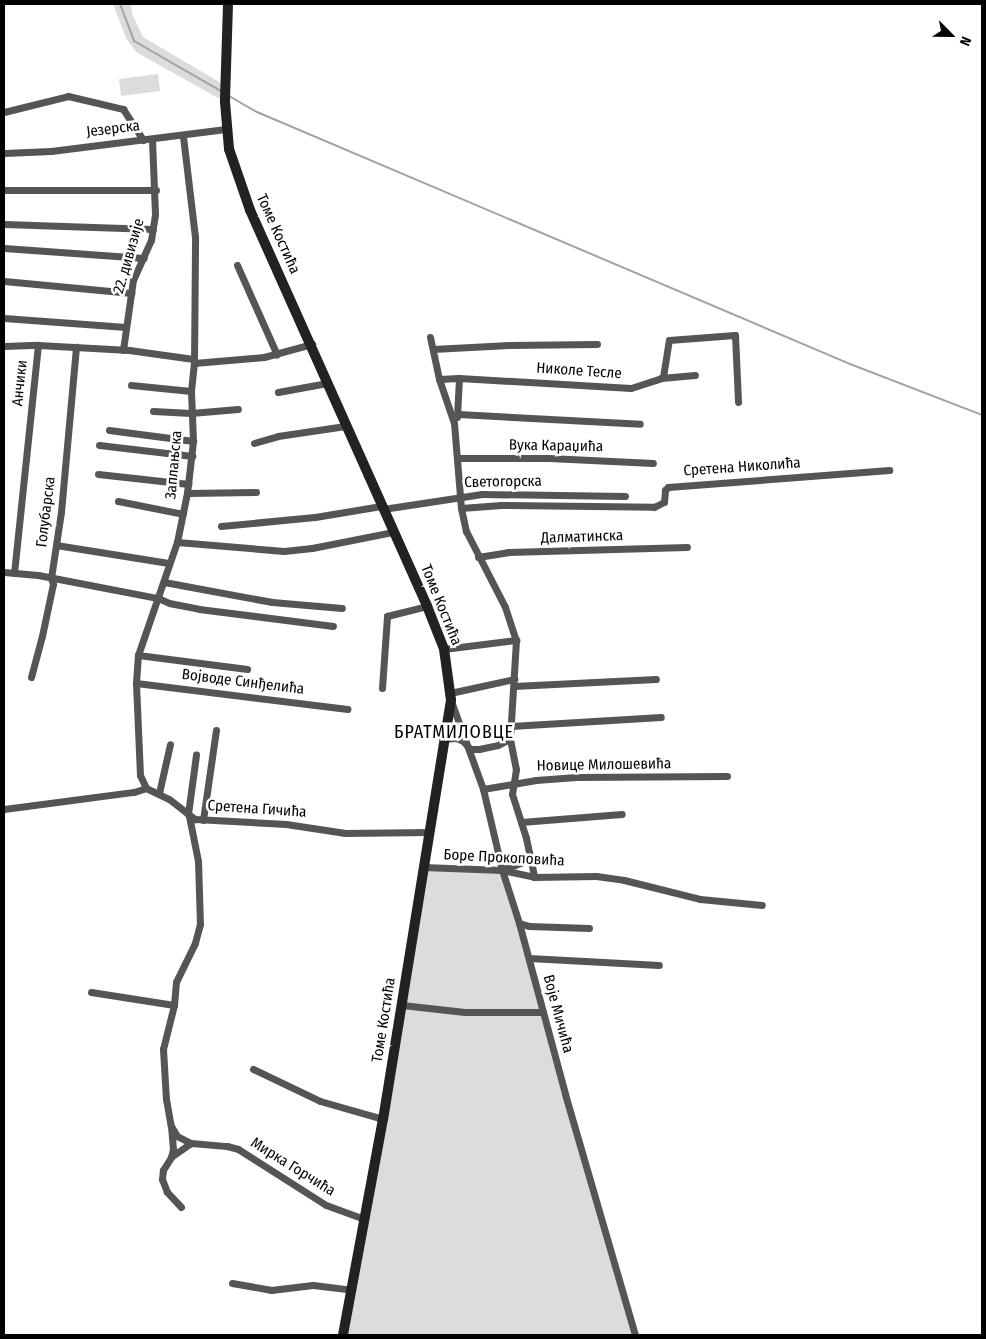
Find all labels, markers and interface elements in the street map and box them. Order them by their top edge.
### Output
north arrow [926,10,976,60]
text: N [956,34,975,48]
street label: Језерска [85,117,141,141]
street label: Томе Костића [252,191,304,277]
street label: 22. дивизије [110,216,148,296]
street label: Анчики [9,359,31,407]
street label: Николе Тесле [536,359,622,383]
street label: Заплањска [162,430,186,500]
street label: Вука Караџића [509,436,603,456]
street label: Сретена Николића [683,454,801,480]
street label: Светогорска [464,472,542,492]
street label: Голубарска [33,476,59,548]
street label: Далматинска [541,527,623,547]
street label: Томе Костића [417,562,465,648]
street label: Војводе Синђелића [181,666,305,698]
district label: БРАТМИЛОВЦЕ [393,721,515,743]
street label: Новице Милошевића [537,755,671,775]
street label: Сретена Гичића [207,797,307,821]
street label: Боре Прокоповића [443,846,565,870]
street label: Воје Мичића [539,973,577,1055]
street label: Томе Костића [368,976,400,1064]
street label: Мирка Горчића [247,1134,339,1200]

